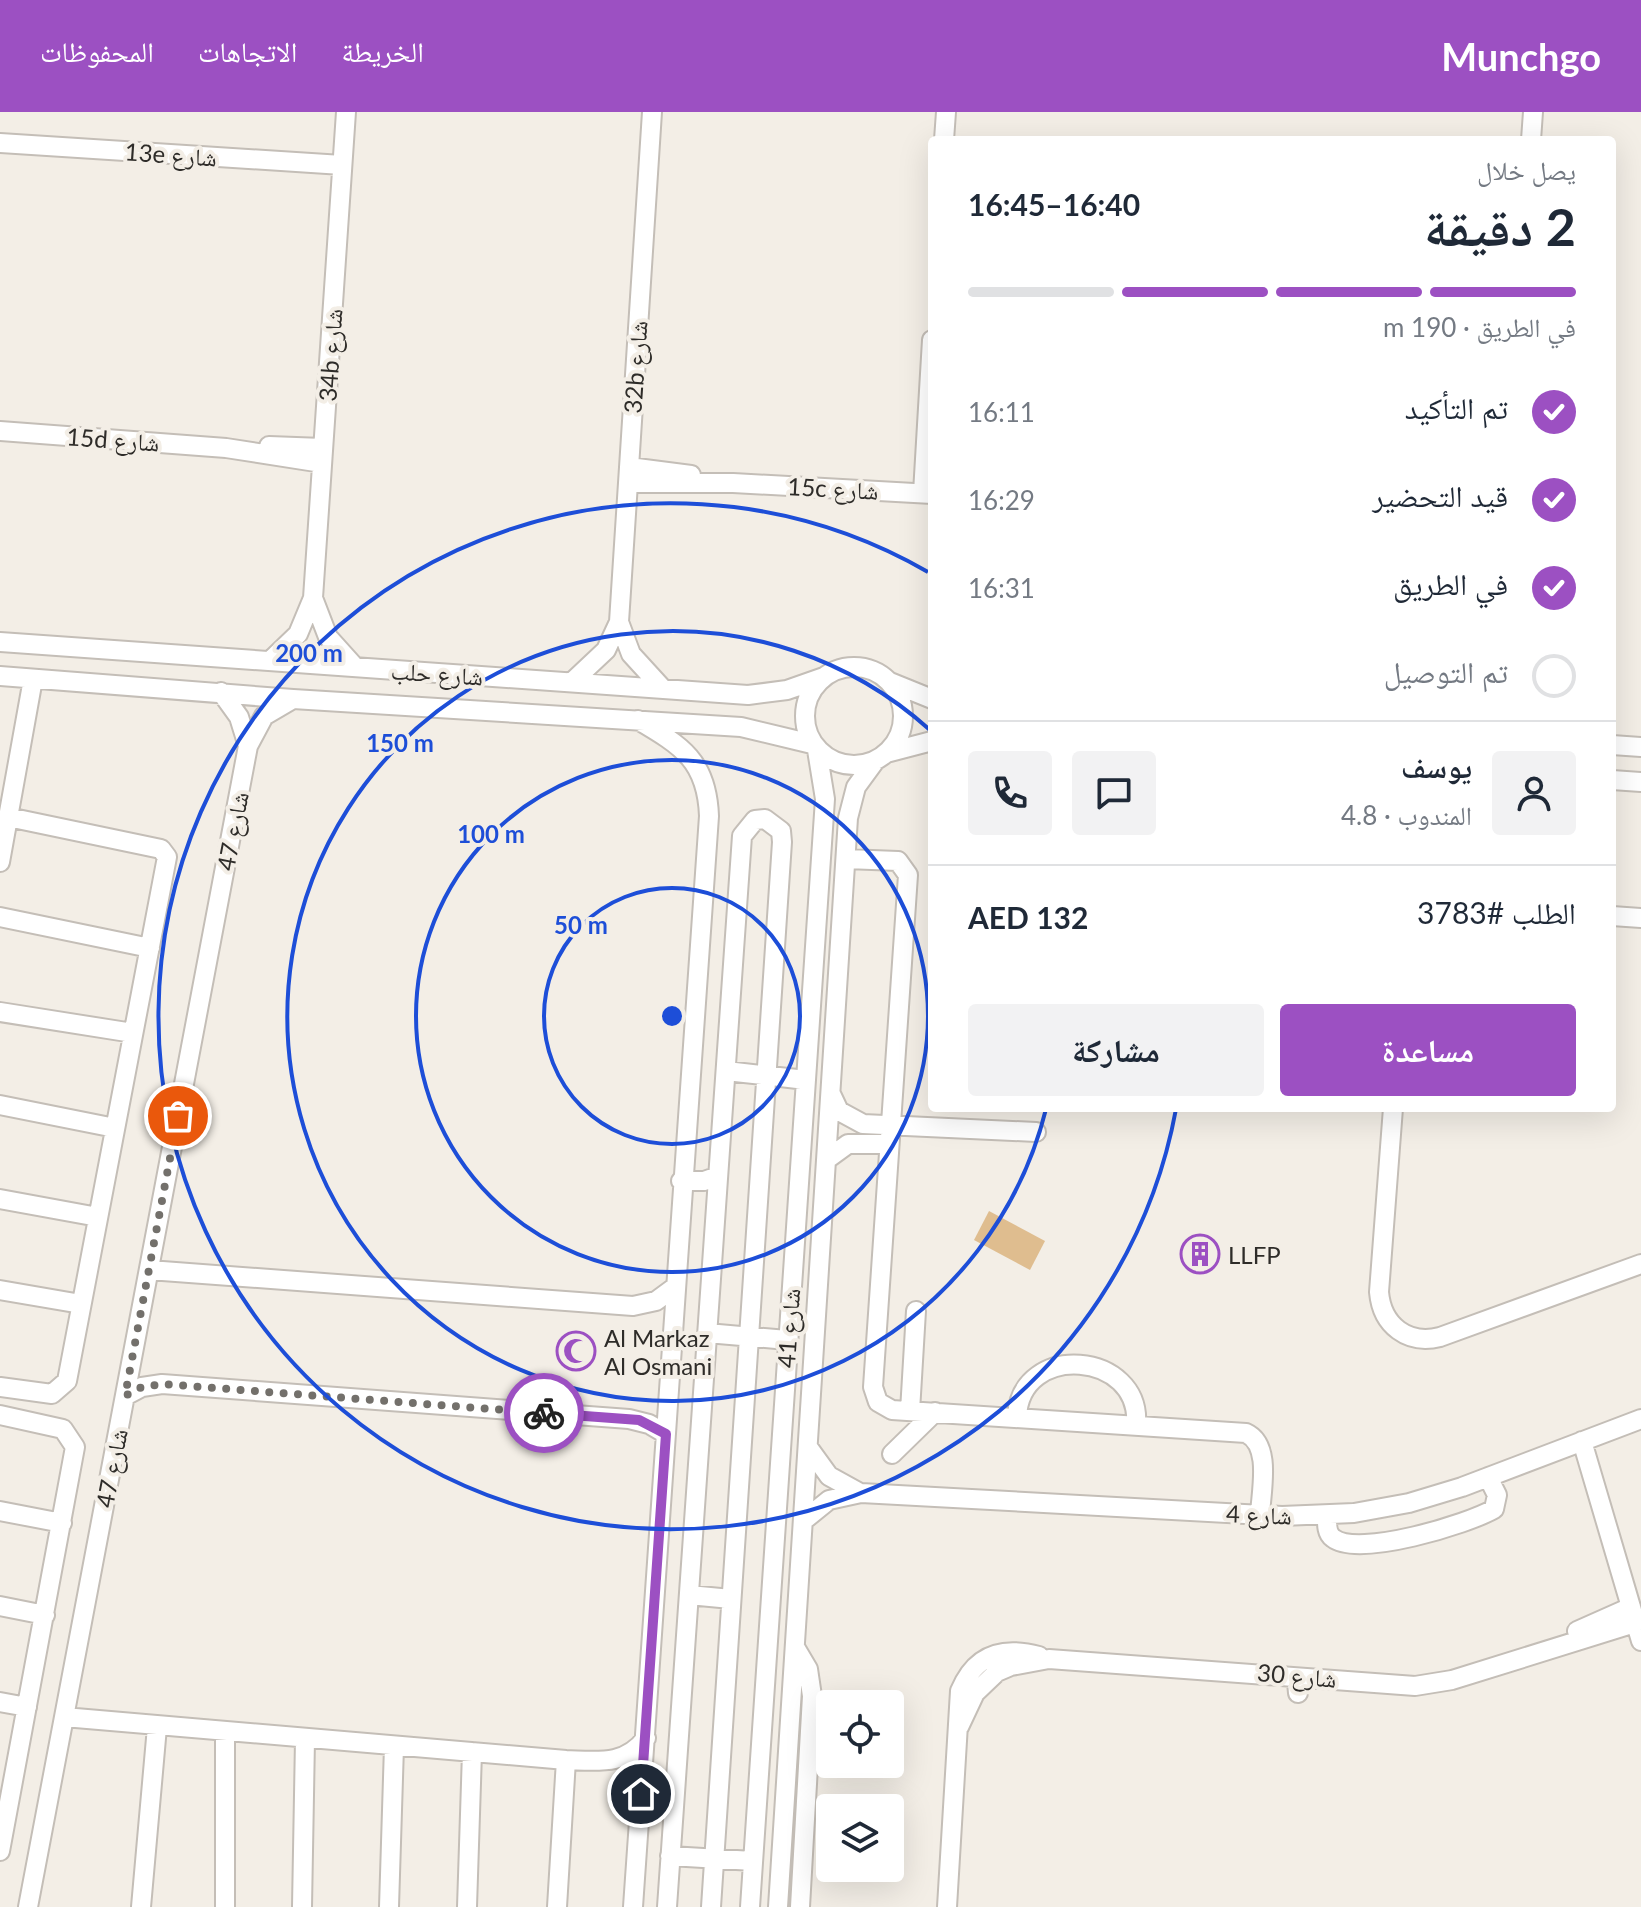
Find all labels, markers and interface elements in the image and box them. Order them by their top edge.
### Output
text: Munchgo [1441,33,1601,79]
text: المحفوظات [40,34,154,68]
text: الاتجاهات [198,34,297,68]
text: الخريطة [341,34,424,68]
street label: 13e شارع [124,136,218,174]
text: يصل خلال [1477,154,1576,186]
text: 16:40–16:45 [968,186,1140,222]
text: 2 دقيقة [1424,195,1576,257]
street label: 34b شارع [312,308,350,403]
text: في الطريق · 190 m [1383,311,1576,343]
street label: 32b شارع [617,320,655,415]
text: تم التأكيد [1405,389,1508,425]
icon: check [1532,390,1576,434]
text: 16:11 [968,396,1035,428]
street label: 15d شارع [65,421,160,459]
street label: 15c شارع [787,471,879,507]
text: قيد التحضير [1372,477,1508,513]
icon: check [1532,478,1576,522]
text: 16:29 [968,484,1035,516]
text: في الطريق [1393,565,1508,601]
icon: check [1532,566,1576,610]
text: 16:31 [968,572,1035,604]
text: 200 m [275,638,343,667]
text: تم التوصيل [1384,653,1508,689]
street label: شارع حلب [390,655,484,693]
text: 150 m [366,728,434,757]
text: يوسف [1401,748,1472,784]
button: phone [968,751,1052,835]
button: chat [1072,751,1156,835]
button: person [1492,751,1576,835]
street label: شارع 47 [210,789,256,873]
text: المندوب · 4.8 [1341,799,1472,831]
text: 100 m [457,819,525,848]
text: الطلب #3783 [1417,894,1576,930]
text: AED 132 [968,899,1088,935]
text: 50 m [554,910,608,939]
centre of rings [658,1002,686,1030]
button: مشاركة [968,1004,1264,1096]
button: مساعدة [1280,1004,1576,1096]
pin [144,1082,212,1150]
icon: bag [156,1094,200,1138]
building icon: LLFP [1179,1233,1221,1275]
place label: LLFP [1228,1240,1281,1269]
street label: شارع 41 [771,1287,807,1369]
place label: Al Markaz Al Osmani [604,1323,712,1380]
mosque icon: Al Markaz Al Osmani [555,1330,597,1372]
courier [504,1373,584,1453]
icon: bike [522,1391,566,1435]
street label: شارع 47 [89,1426,135,1510]
street label: شارع 4 [1226,1498,1292,1532]
street label: شارع 30 [1256,1657,1338,1695]
map controls [816,1690,904,1882]
button: locate [816,1690,904,1778]
pin [607,1760,675,1828]
icon: home [619,1772,663,1816]
button: layers [816,1794,904,1882]

